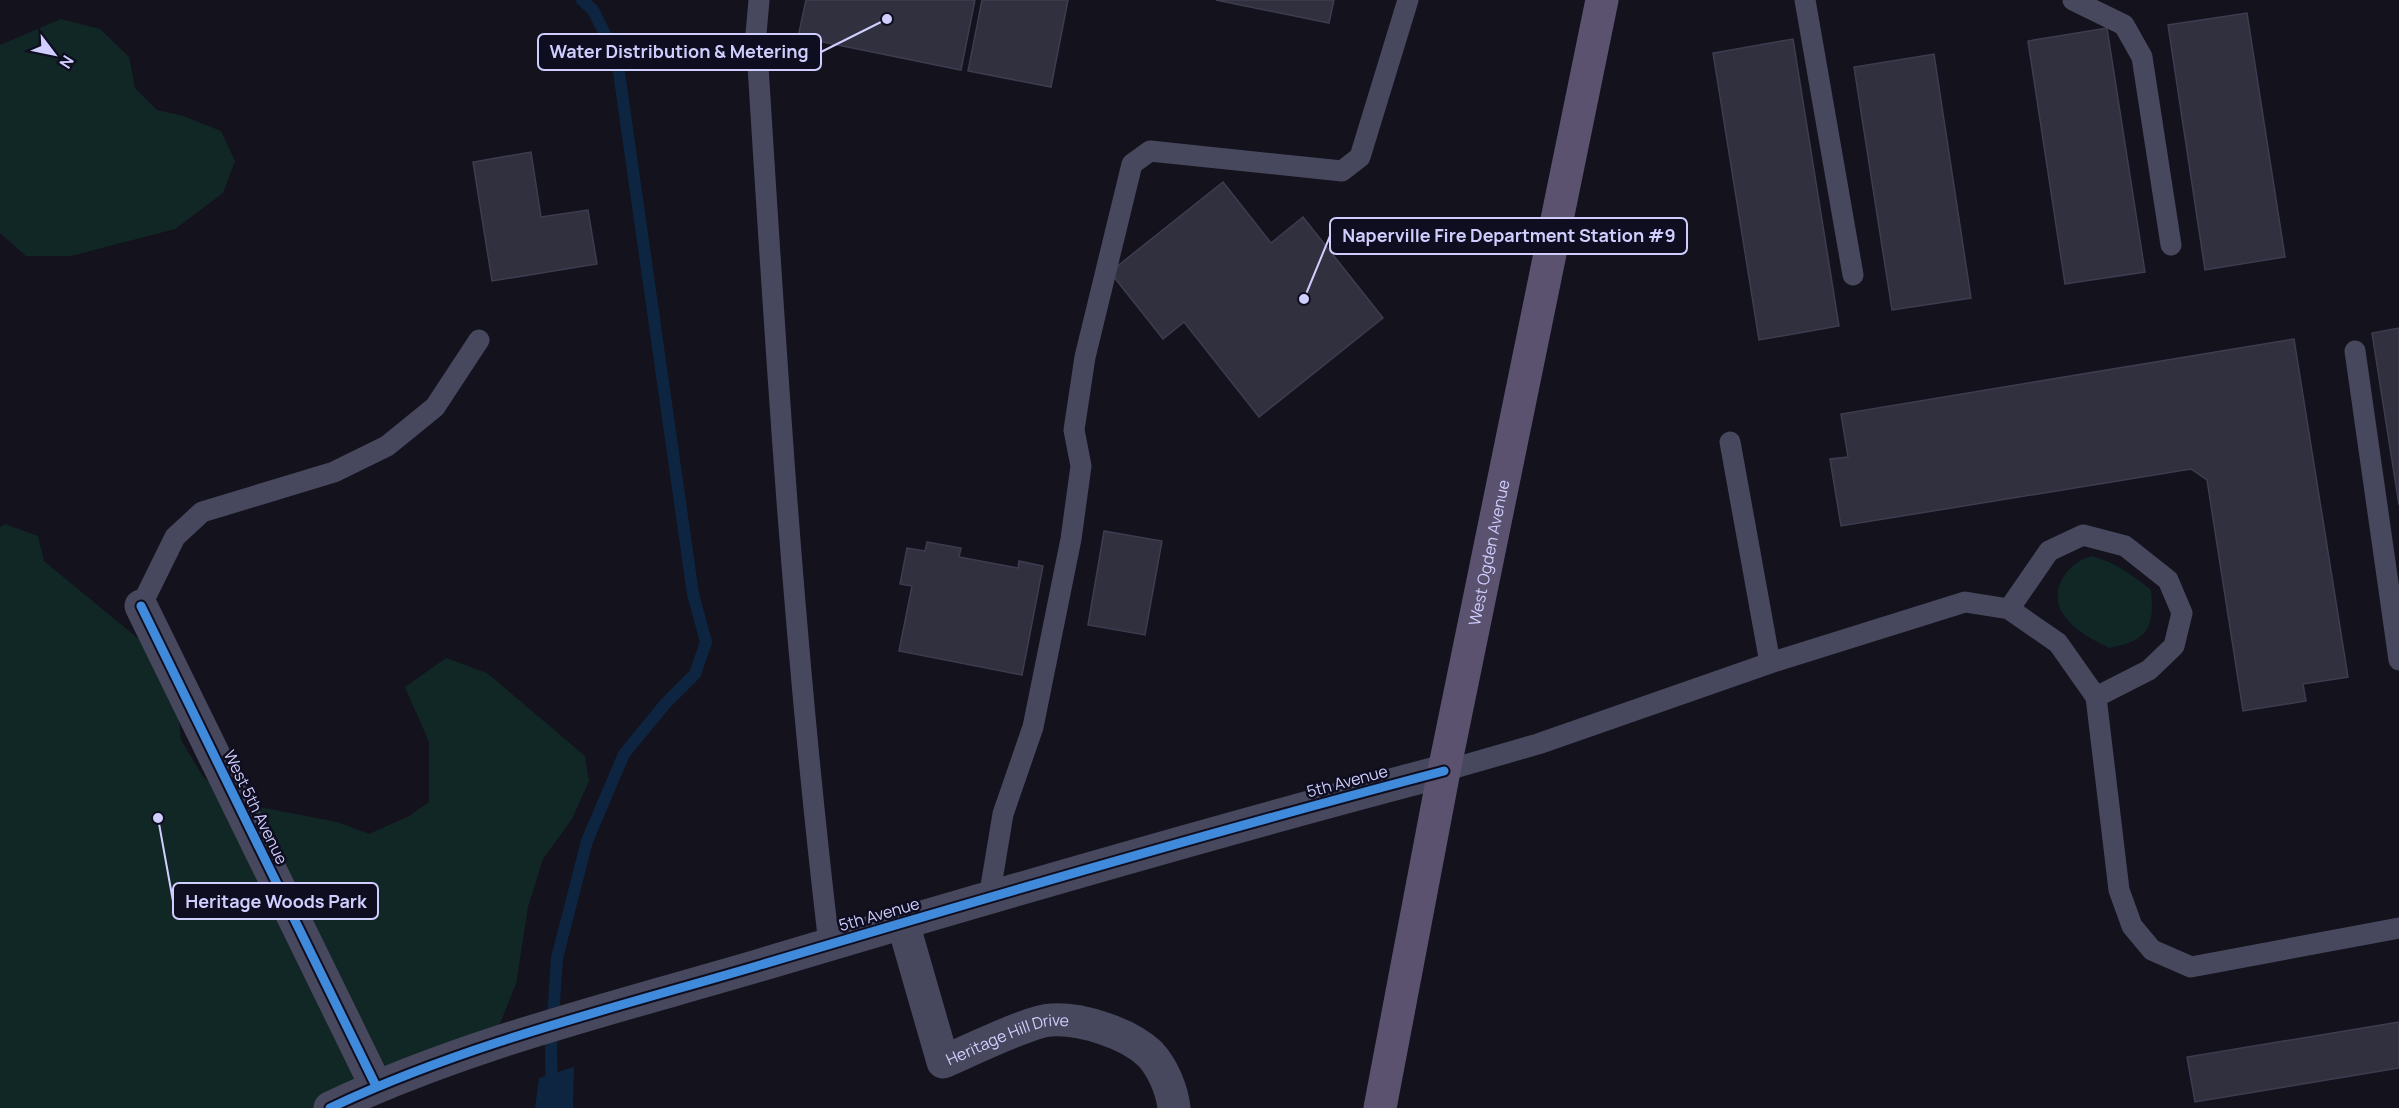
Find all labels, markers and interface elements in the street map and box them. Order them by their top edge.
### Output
north arrow [24,24,84,84]
callout: Water Distribution & Metering [538,34,821,70]
text: Water Distribution & Metering [549,39,809,63]
text: N [54,51,79,73]
callout: Naperville Fire Department Station #9 [1330,218,1687,254]
text: Naperville Fire Department Station #9 [1342,223,1676,247]
street label: West Ogden Avenue [1463,478,1514,628]
street label: West 5th Avenue [219,746,293,868]
street label: 5th Avenue [1304,760,1390,802]
callout: Heritage Woods Park [173,883,378,919]
text: Heritage Woods Park [185,889,368,913]
street label: 5th Avenue [836,892,922,936]
street label: Heritage Hill Drive [942,1009,1070,1070]

